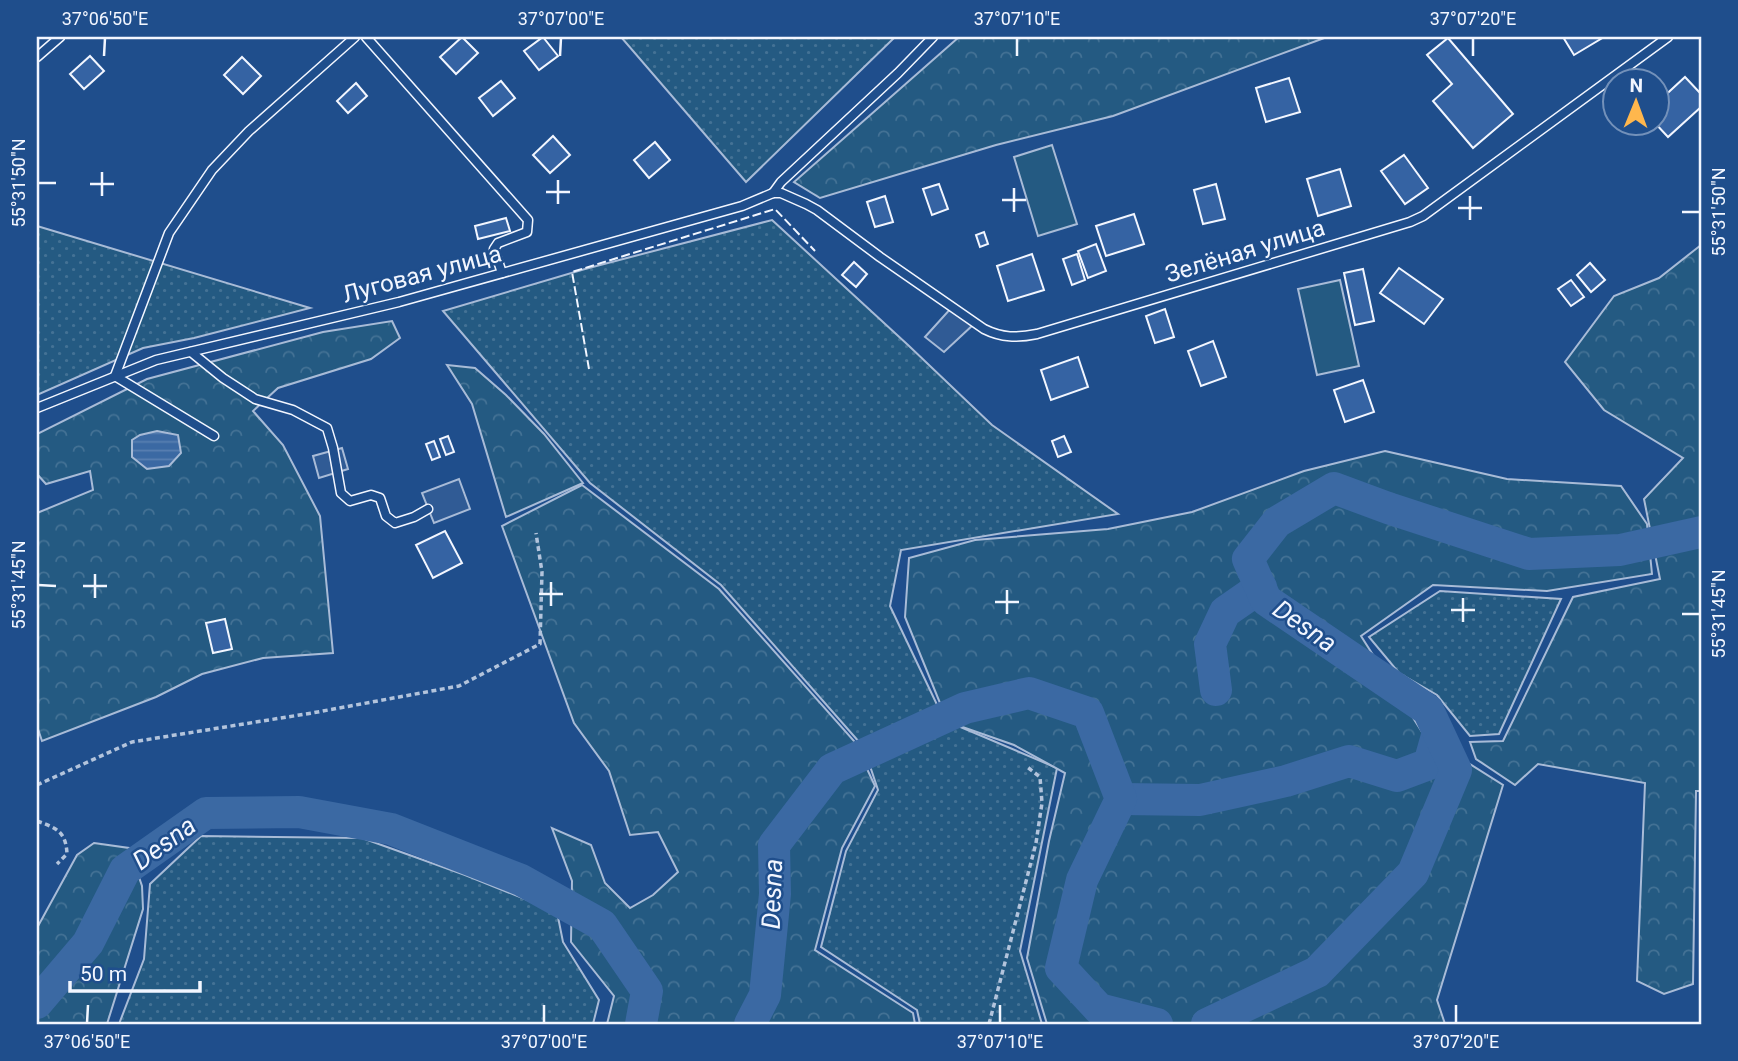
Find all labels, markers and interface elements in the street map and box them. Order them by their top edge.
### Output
text: 37°06'50"E [62,8,148,29]
text: 37°07'00"E [518,8,604,29]
text: 37°07'10"E [974,8,1060,29]
text: 37°07'20"E [1430,8,1516,29]
north arrow [1602,66,1672,136]
text: N [1629,74,1643,97]
text: 55°31'50"N [8,138,29,228]
text: 55°31'50"N [1708,167,1729,257]
street label: Зелёная улица [1162,213,1328,289]
street label: Луговая улица [339,239,505,309]
text: 55°31'45"N [8,540,29,630]
text: 55°31'45"N [1708,569,1729,659]
water label: Desna [1267,593,1343,659]
water label: Desna [127,810,201,876]
water label: Desna [756,858,788,930]
scale bar [70,949,200,993]
text: 50 m [80,962,127,986]
text: 37°06'50"E [44,1031,130,1052]
text: 37°07'00"E [501,1031,587,1052]
text: 37°07'10"E [957,1031,1043,1052]
text: 37°07'20"E [1413,1031,1499,1052]

